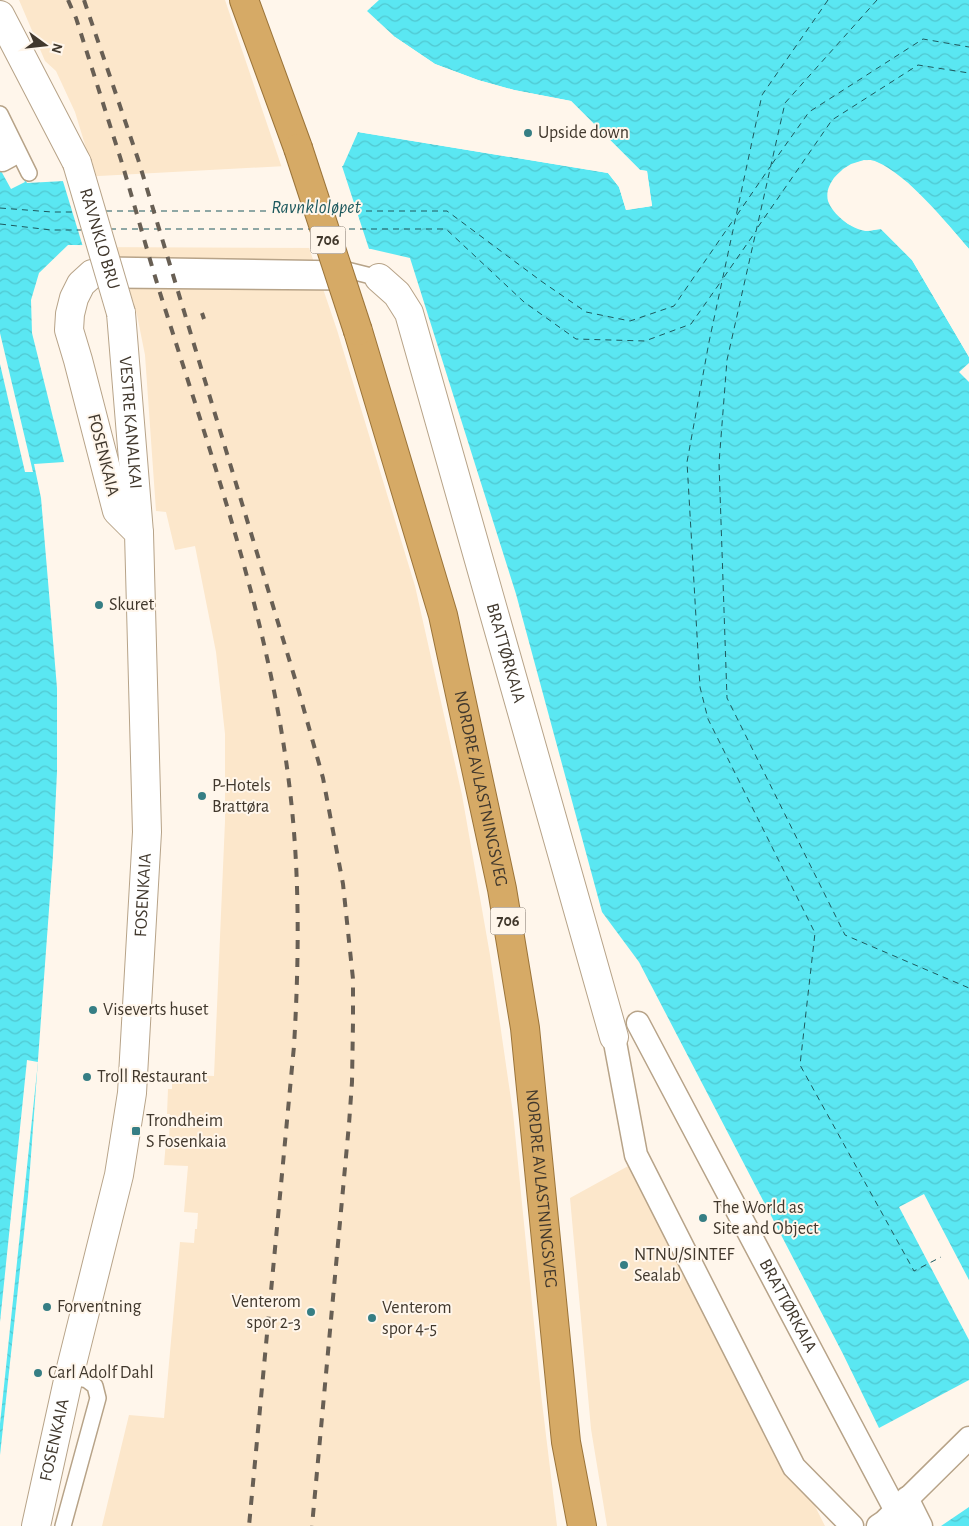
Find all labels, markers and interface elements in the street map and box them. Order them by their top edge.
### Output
north arrow [20,20,70,70]
text: N [49,42,65,55]
place label: Upside down [538,124,629,142]
marker: Upside down [522,127,534,139]
street label: RAVNKLO BRU [76,186,123,291]
water label: Ravnkloløpet [271,198,361,217]
road number: 706 [310,226,346,254]
street label: VESTRE KANALKAI [116,356,144,490]
street label: FOSENKAIA [84,412,122,499]
place label: Skuret [109,596,155,614]
marker: Skuret [93,599,105,611]
street label: BRATTØRKAIA [483,601,528,706]
street label: NORDRE AVLASTNINGSVEG [451,689,510,888]
place label: P-Hotels Brattøra [212,777,271,816]
marker: P-Hotels Brattøra [196,790,208,802]
street label: FOSENKAIA [132,852,155,938]
road number: 706 [490,908,526,934]
place label: Viseverts huset [103,1001,209,1019]
marker: Viseverts huset [87,1004,99,1016]
place label: Troll Restaurant [97,1068,208,1086]
marker: Troll Restaurant [81,1071,93,1083]
street label: NORDRE AVLASTNINGSVEG [522,1088,560,1289]
place label: Trondheim S Fosenkaia [146,1112,227,1151]
marker: Trondheim S Fosenkaia [130,1125,142,1137]
place label: The World as Site and Object [713,1199,819,1238]
marker: The World as Site and Object [697,1212,709,1224]
place label: NTNU/SINTEF Sealab [634,1246,734,1285]
street label: BRATTØRKAIA [756,1256,820,1356]
marker: NTNU/SINTEF Sealab [618,1259,630,1271]
place label: Venterom spor 2-3 [231,1293,301,1332]
place label: Forventning [57,1298,141,1316]
place label: Venterom spor 4-5 [382,1299,452,1338]
marker: Forventning [41,1301,53,1313]
marker: Venterom spor 2-3 [305,1306,317,1318]
marker: Venterom spor 4-5 [366,1312,378,1324]
place label: Carl Adolf Dahl [48,1364,154,1382]
marker: Carl Adolf Dahl [32,1367,44,1379]
street label: FOSENKAIA [37,1396,73,1483]

